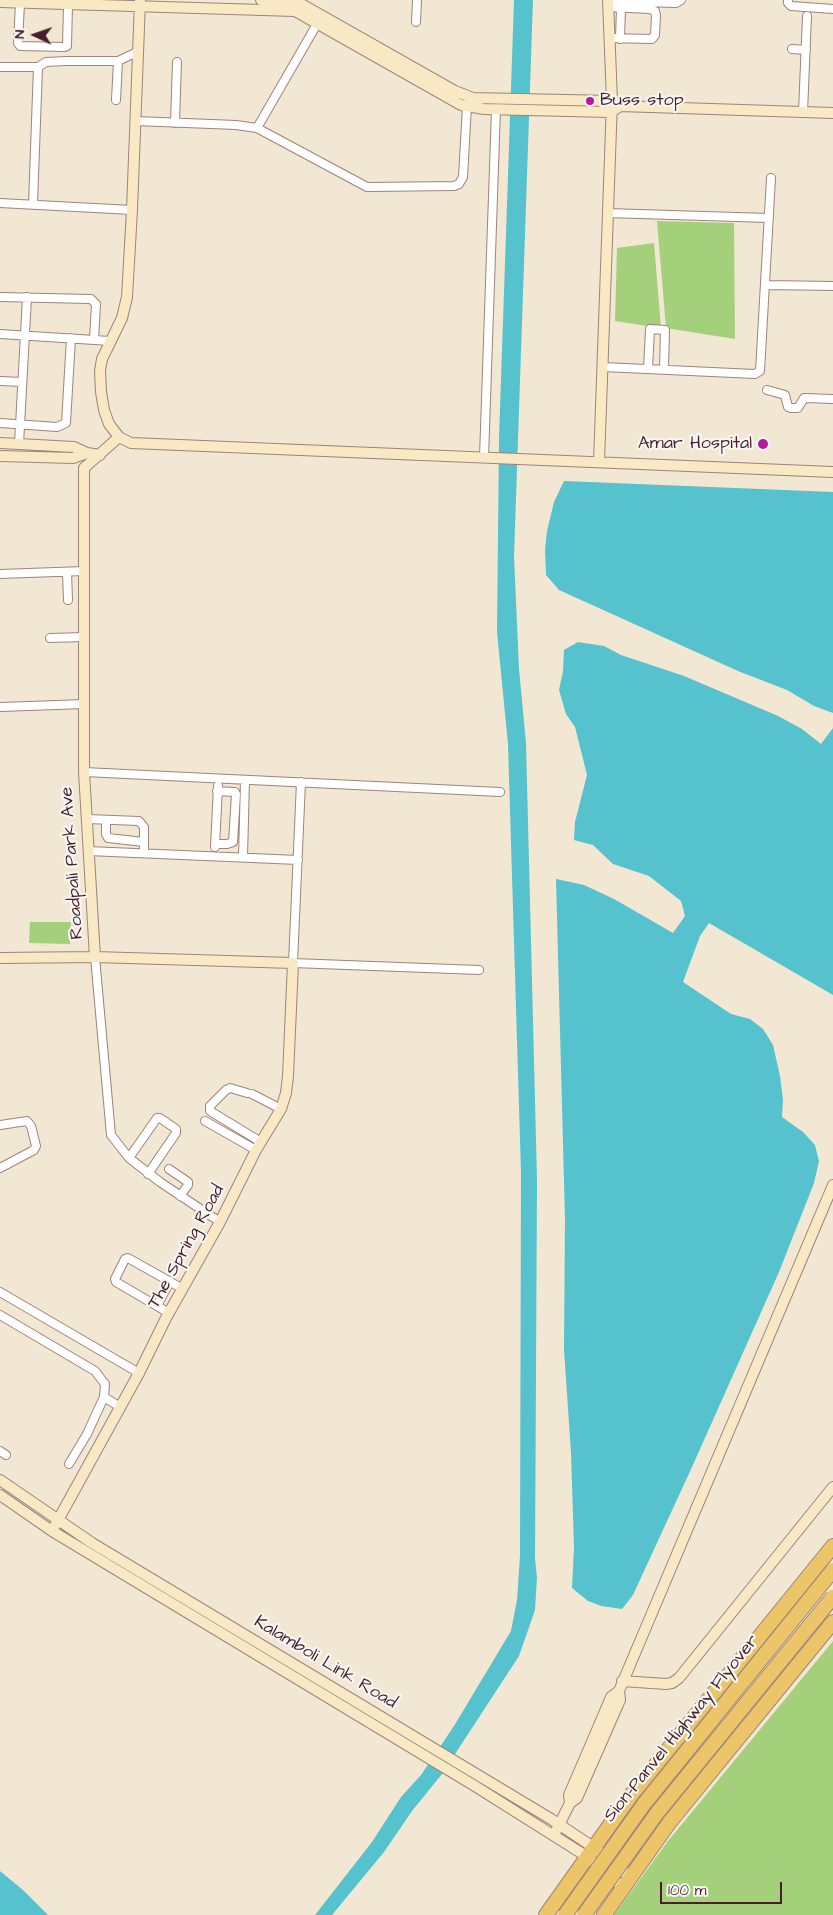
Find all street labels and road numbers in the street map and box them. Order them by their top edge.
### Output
street label: Roadpali Park Ave [57,786,89,940]
street label: The Spring Road [144,1181,230,1313]
street label: Kalamboli Link Road [250,1612,400,1714]
street label: Sion-Panvel Highway Flyover [600,1631,764,1827]

